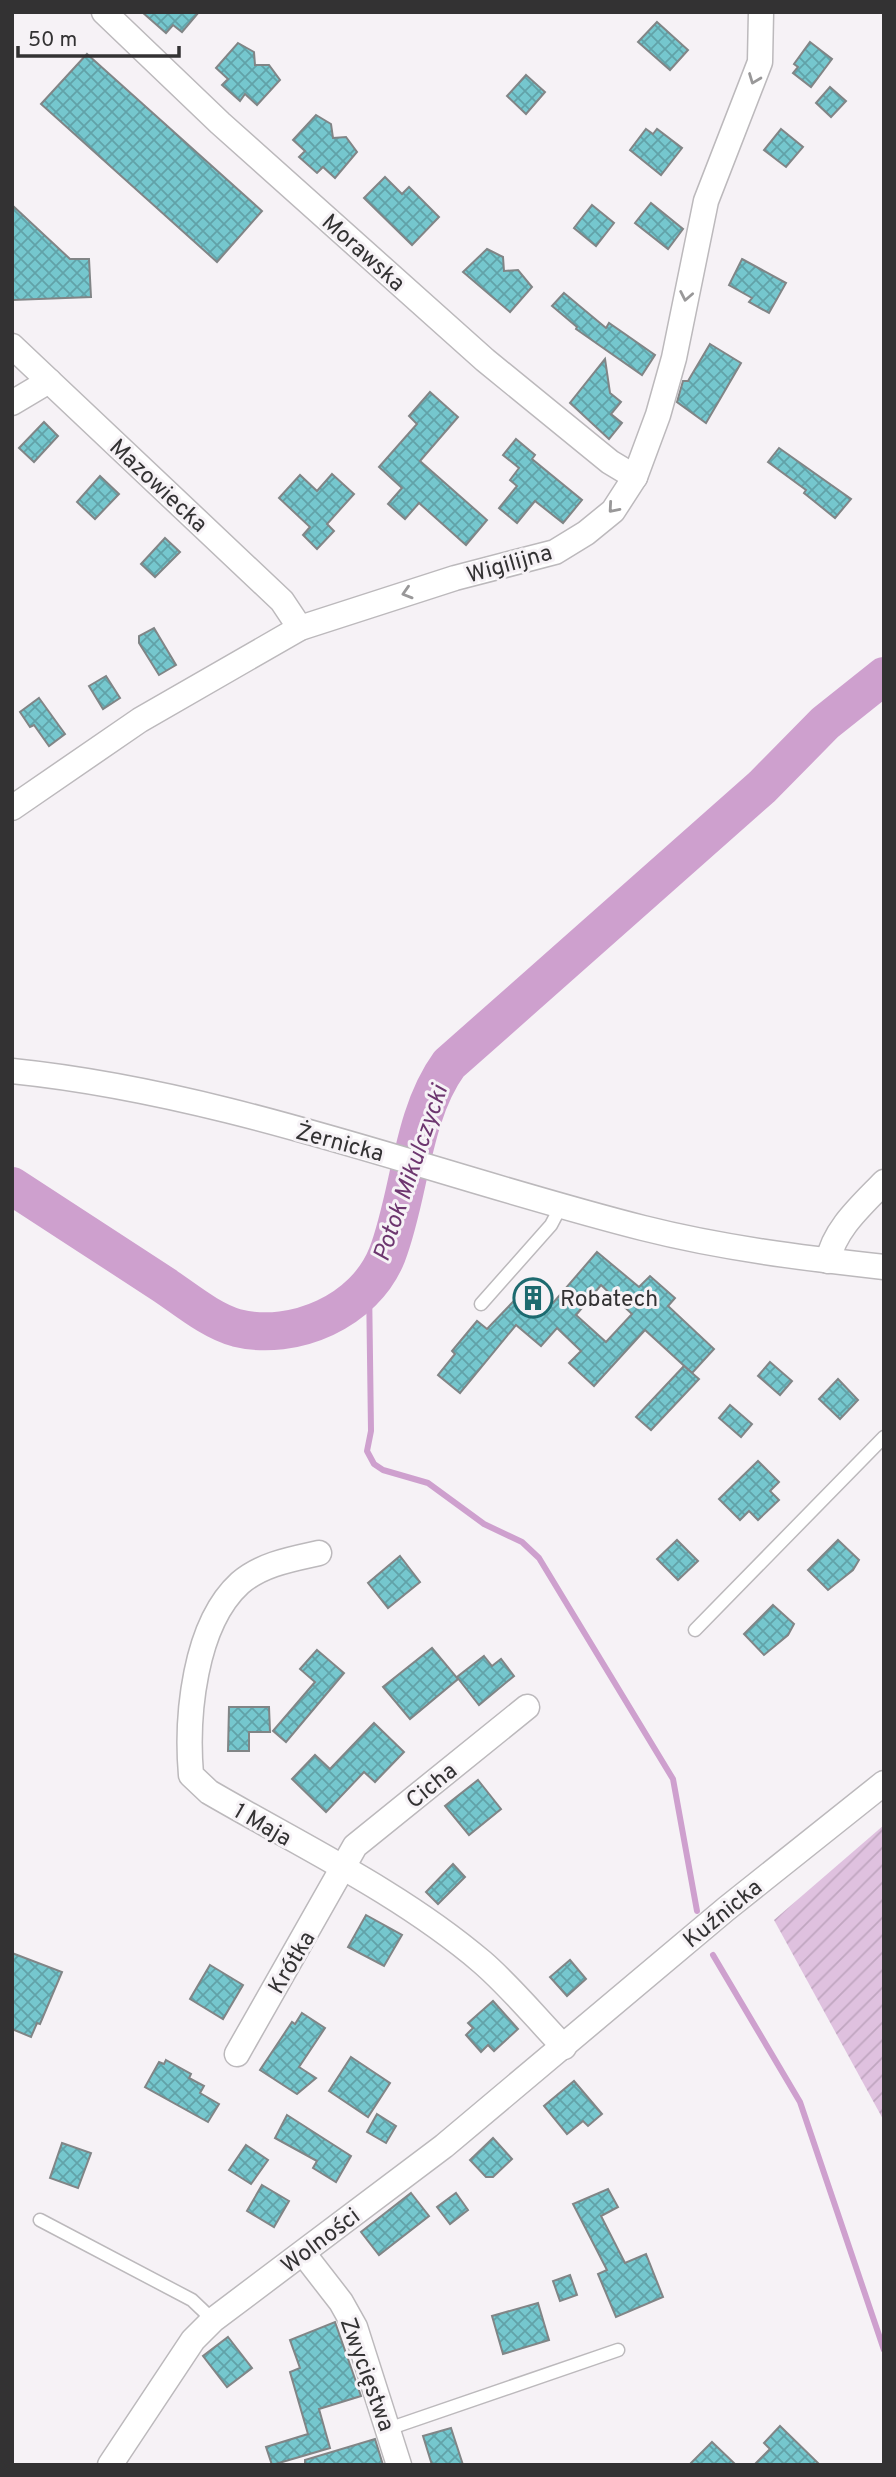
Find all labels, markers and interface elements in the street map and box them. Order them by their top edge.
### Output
scale bar [18,14,178,58]
text: 50 m [28,27,77,54]
one-way arrow [748,73,762,85]
street label: Morawska [315,209,410,299]
one-way arrow [679,290,694,302]
street label: Mazowiecka [102,434,213,540]
one-way arrow [609,500,621,513]
street label: Wigilijna [464,539,556,591]
one-way arrow [401,585,413,599]
water label: Potok Mikulczycki [368,1081,456,1266]
street label: Żernicka [292,1118,387,1170]
building icon: Robatech [512,1277,554,1319]
place label: Robatech [560,1286,658,1315]
street label: Cicha [401,1758,464,1816]
street label: 1 Maja [227,1798,296,1854]
street label: Kuźnicka [678,1874,769,1956]
street label: Krótka [263,1927,323,2000]
street label: Wolności [276,2203,367,2281]
street label: Zwycięstwa [332,2314,400,2436]

